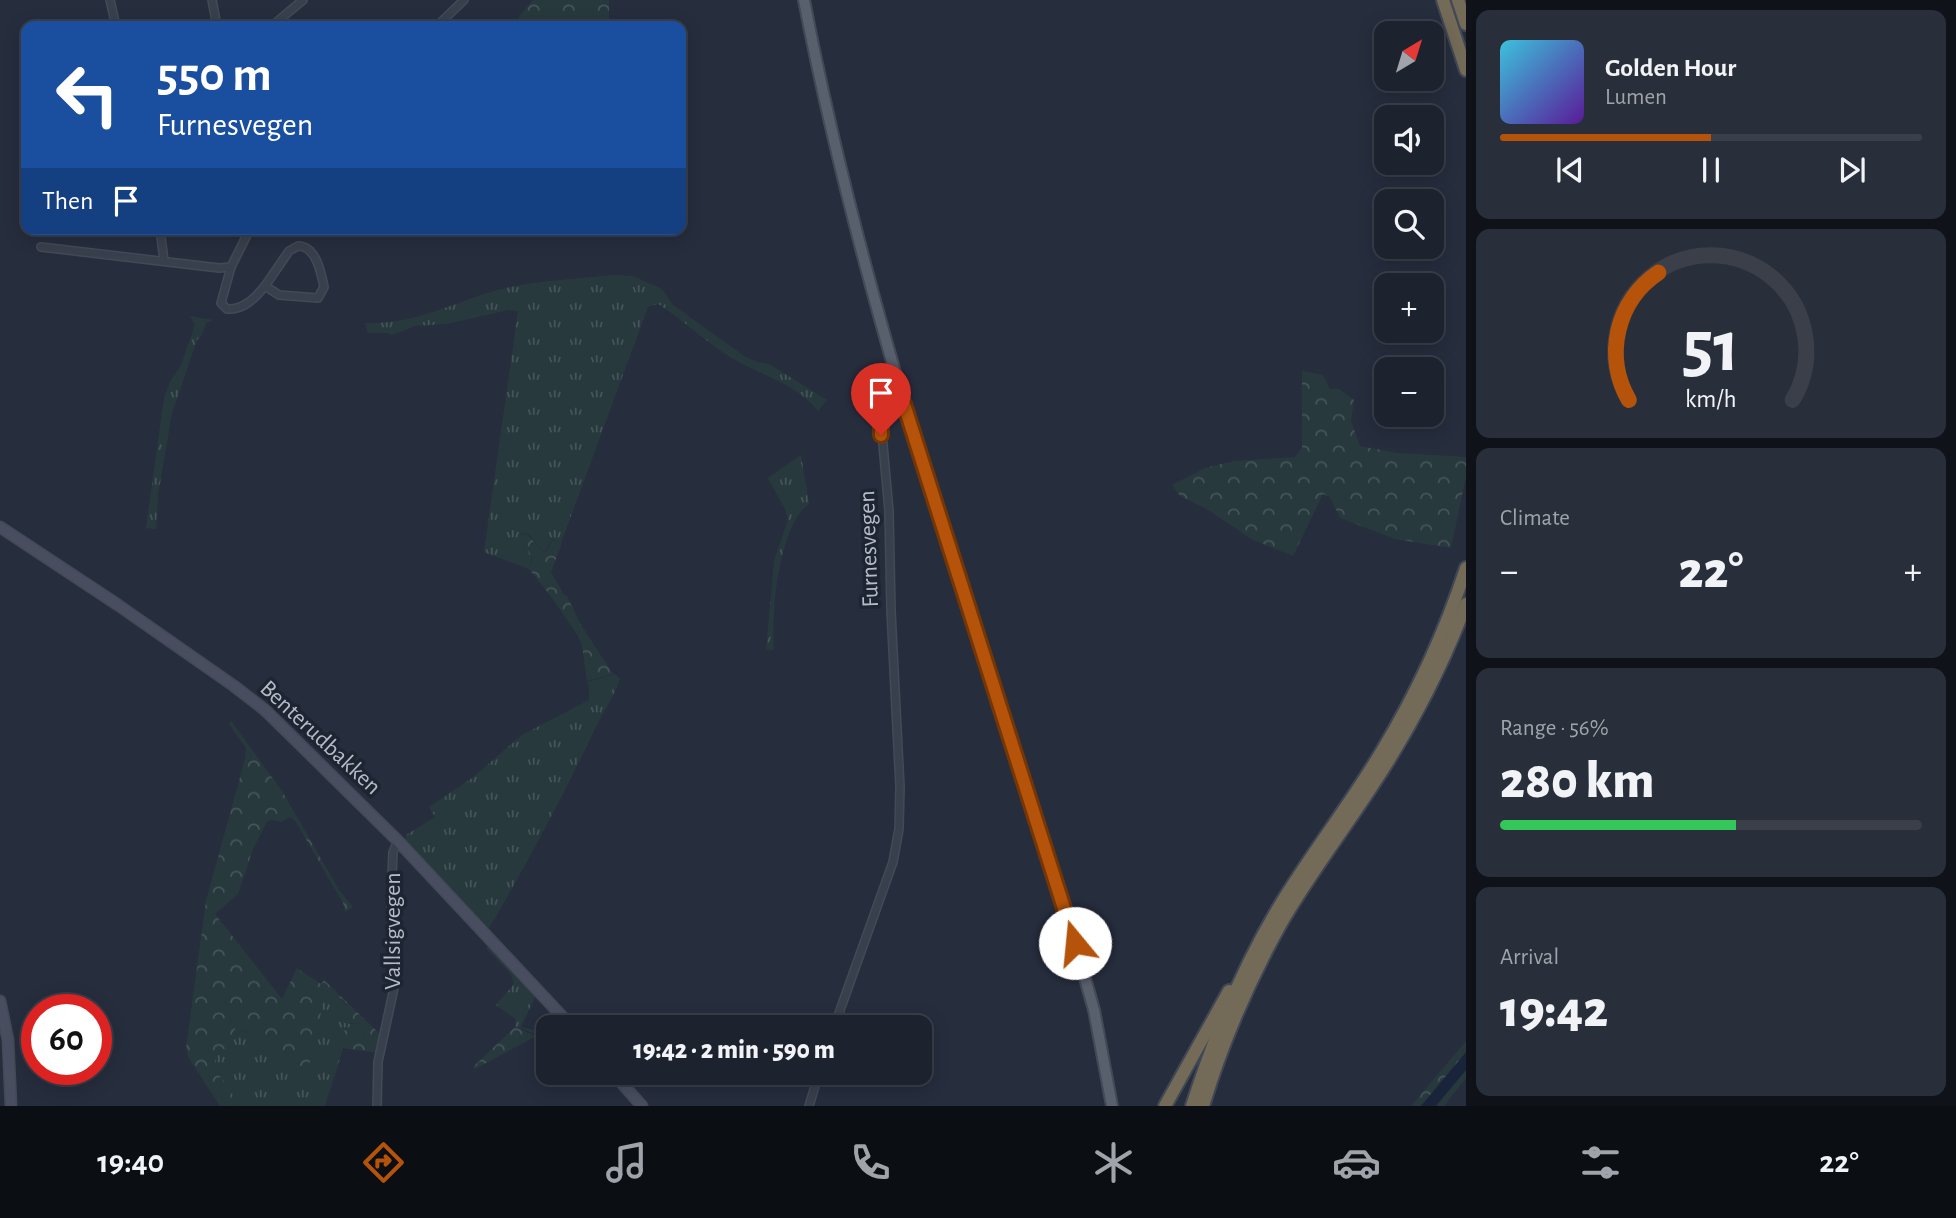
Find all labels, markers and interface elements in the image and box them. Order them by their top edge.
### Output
north arrow [1374,21,1444,91]
map controls [1374,21,1444,427]
icon: left [42,49,133,140]
text: 550 m [157,51,272,100]
text: Golden Hour [1605,55,1736,81]
text: Lumen [1605,86,1667,109]
button: sound [1374,105,1444,175]
text: Furnesvegen [157,109,313,141]
icon: previous [1551,151,1589,189]
icon: pause [1692,151,1730,189]
icon: next [1833,151,1871,189]
icon: arrive [107,182,145,220]
text: Then [42,188,93,214]
button: search [1374,189,1444,259]
button: + [1374,273,1444,343]
text: 51 [1682,312,1740,385]
button: − [1374,357,1444,427]
pin [851,363,911,435]
icon: arrive [862,374,900,412]
text: km/h [1685,387,1737,412]
street label: Furnesvegen [855,490,883,608]
text: Climate [1500,507,1570,530]
text: 22° [1678,545,1744,597]
text: − [1500,553,1518,591]
text: + [1904,553,1922,591]
street label: Benterudbakken [255,676,385,799]
text: Range · 56% [1500,717,1609,740]
text: 280 km [1500,755,1654,807]
street label: Vallsigvegen [381,872,405,990]
position arrow [1038,906,1112,980]
text: Arrival [1500,946,1559,969]
text: 19:42 [1500,984,1608,1036]
speed limit sign: 60 [21,994,112,1085]
text: 19:42 · 2 min · 590 m [633,1037,835,1063]
icon: directions [359,1138,408,1187]
icon: music [602,1138,651,1187]
icon: phone [846,1138,895,1187]
icon: climate [1089,1138,1138,1187]
icon: car [1332,1138,1381,1187]
icon: filters [1576,1138,1625,1187]
text: 19:40 [97,1146,164,1178]
text: 22° [1819,1146,1859,1178]

